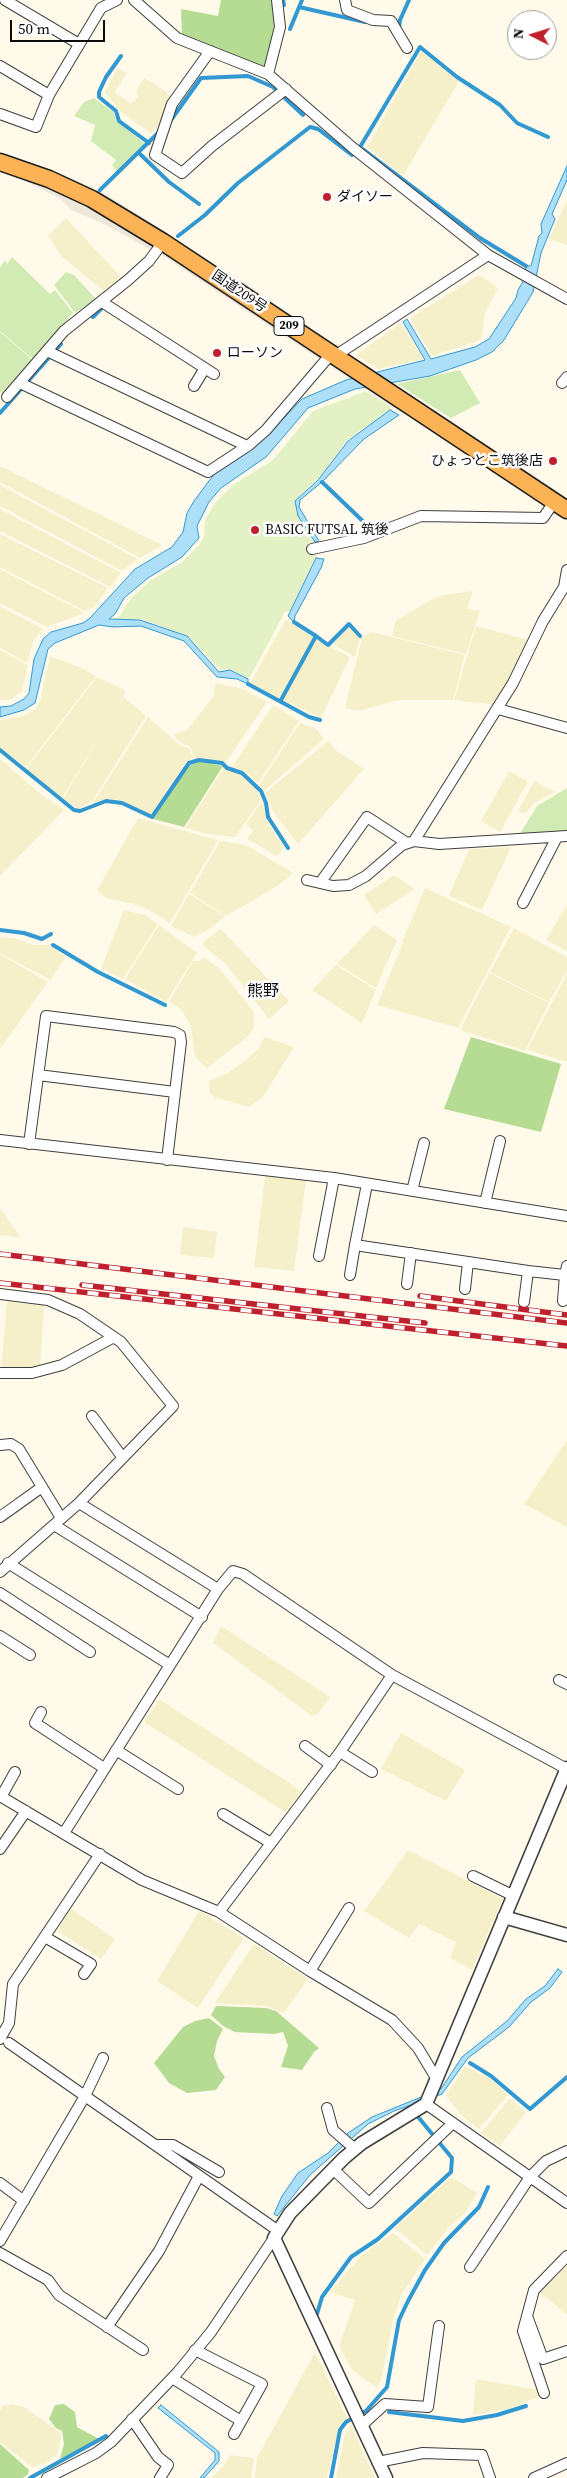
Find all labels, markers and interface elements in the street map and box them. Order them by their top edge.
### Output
scale bar [12,10,108,42]
north arrow [507,10,557,60]
text: 50 m [18,18,50,39]
text: N [508,28,528,40]
place label: ダイソー [337,189,393,205]
marker: ダイソー [321,191,333,203]
street label: 国道209号 [208,267,270,317]
road number: 209 [274,316,304,336]
place label: ローソン [227,345,283,361]
marker: ローソン [211,347,223,359]
place label: ひょっとこ筑後店 [431,453,543,469]
marker: ひょっとこ筑後店 [547,455,559,467]
place label: BASIC FUTSAL 筑後 [265,522,389,538]
marker: BASIC FUTSAL 筑後 [249,524,261,536]
district label: 熊野 [247,982,279,1002]

